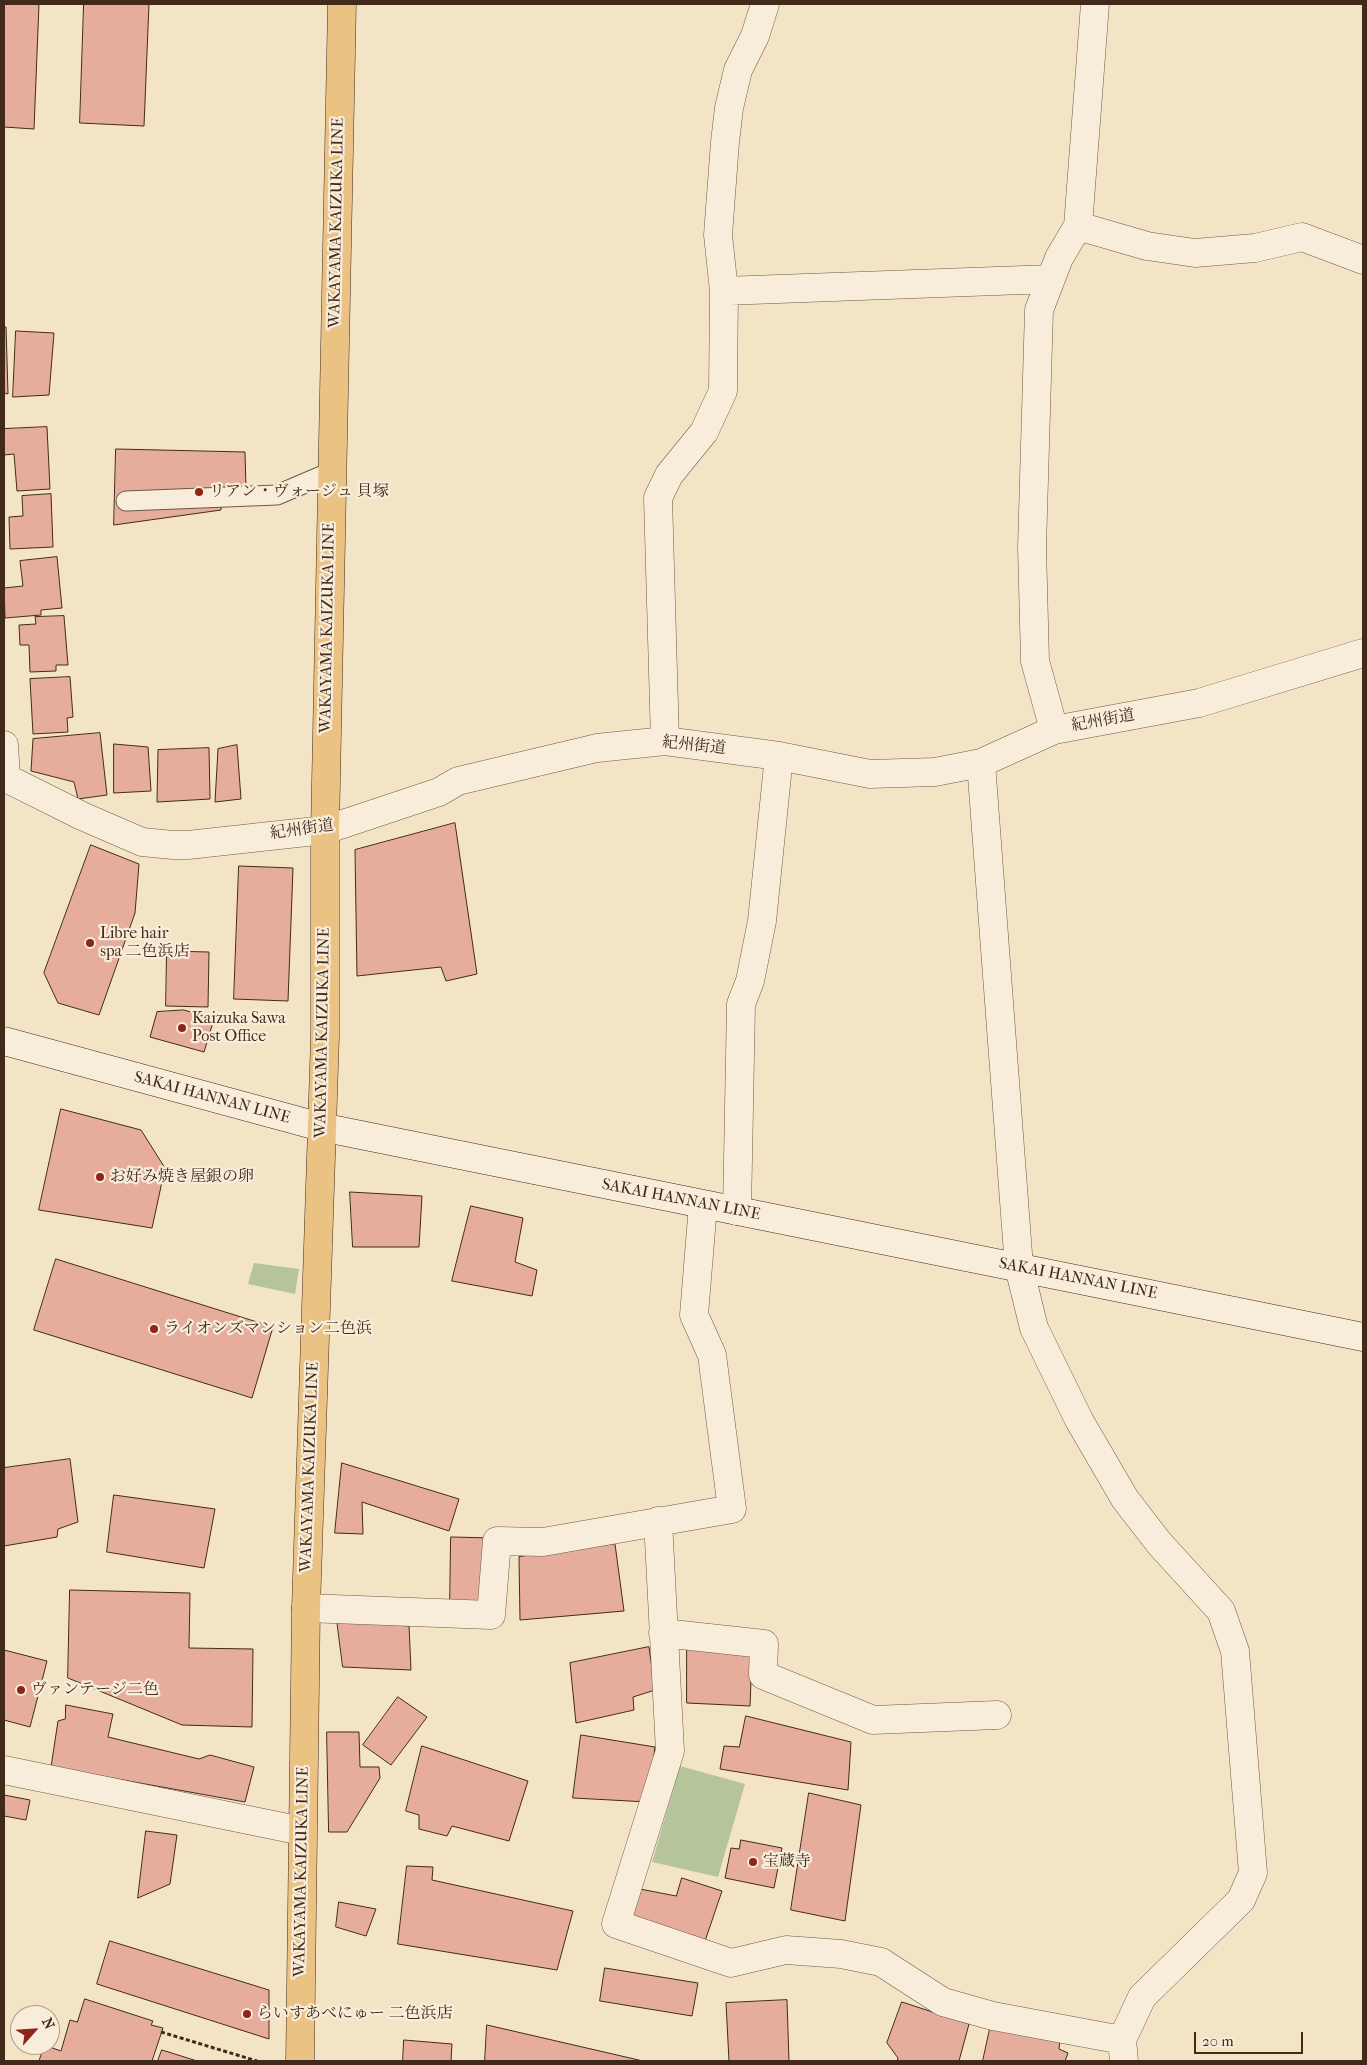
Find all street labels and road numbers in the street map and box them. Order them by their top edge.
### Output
street label: WAKAYAMA KAIZUKA LINE [326,118,348,328]
street label: WAKAYAMA KAIZUKA LINE [317,523,339,733]
street label: 紀州街道 [1070,706,1136,736]
street label: 紀州街道 [661,733,727,759]
street label: 紀州街道 [269,816,335,844]
street label: WAKAYAMA KAIZUKA LINE [312,928,334,1138]
street label: SAKAI HANNAN LINE [132,1068,292,1128]
street label: SAKAI HANNAN LINE [600,1175,762,1225]
street label: SAKAI HANNAN LINE [997,1254,1159,1304]
street label: WAKAYAMA KAIZUKA LINE [297,1361,323,1573]
street label: WAKAYAMA KAIZUKA LINE [291,1767,313,1977]

